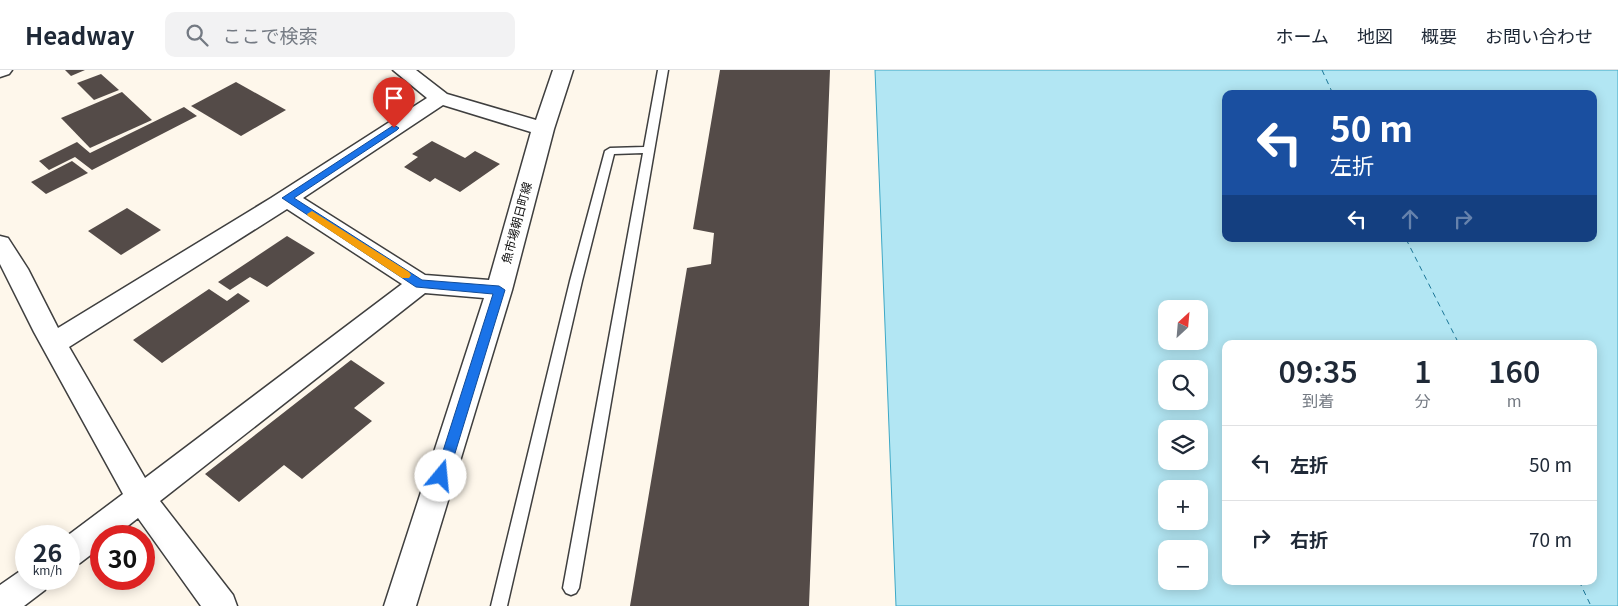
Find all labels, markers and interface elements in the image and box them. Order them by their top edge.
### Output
search box [165,12,515,57]
text: Headway [25,17,135,52]
icon: search [183,21,211,49]
text: ここで検索 [223,21,318,48]
text: ホーム [1276,22,1329,48]
text: 地図 [1357,22,1393,48]
text: 概要 [1421,22,1457,48]
text: お問い合わせ [1485,22,1593,48]
pin [373,77,415,128]
icon: arrive [380,84,408,112]
text: 50 m [1330,101,1413,152]
icon: left [1247,110,1312,175]
text: 左折 [1330,148,1374,180]
street label: 魚市場朝日町線 [496,180,535,265]
icon: left [1343,205,1371,233]
icon: ahead [1396,205,1424,233]
icon: right [1449,205,1477,233]
north arrow [1158,300,1208,350]
map controls [1158,300,1208,590]
text: 09:35 [1279,348,1358,392]
text: 1 [1414,348,1432,392]
text: 160 [1488,348,1540,392]
button: search [1158,360,1208,410]
text: 到着 [1302,388,1334,412]
text: 分 [1415,388,1431,412]
text: m [1507,388,1522,412]
button: layers [1158,420,1208,470]
position arrow [414,449,466,501]
icon: left [1247,449,1275,477]
text: 左折 [1290,450,1328,477]
text: 50 m [1529,450,1572,477]
button: + [1158,480,1208,530]
icon: right [1247,524,1275,552]
speed limit sign: 30 [90,525,155,590]
text: 右折 [1290,525,1328,552]
text: 70 m [1529,525,1572,552]
text: 26 [33,533,62,569]
button: − [1158,540,1208,590]
text: km/h [33,561,62,578]

